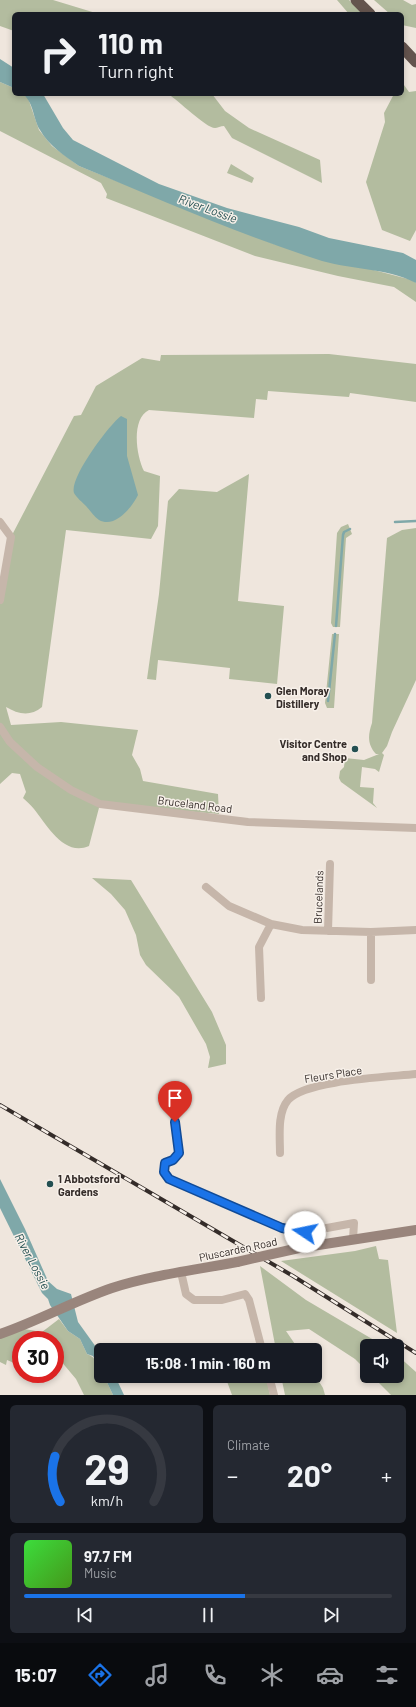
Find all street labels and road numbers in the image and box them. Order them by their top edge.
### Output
street label: Bruceland Road [157,793,233,815]
street label: Brucelands [311,870,325,924]
street label: Fleurs Place [303,1063,363,1085]
street label: Pluscarden Road [198,1234,278,1264]

